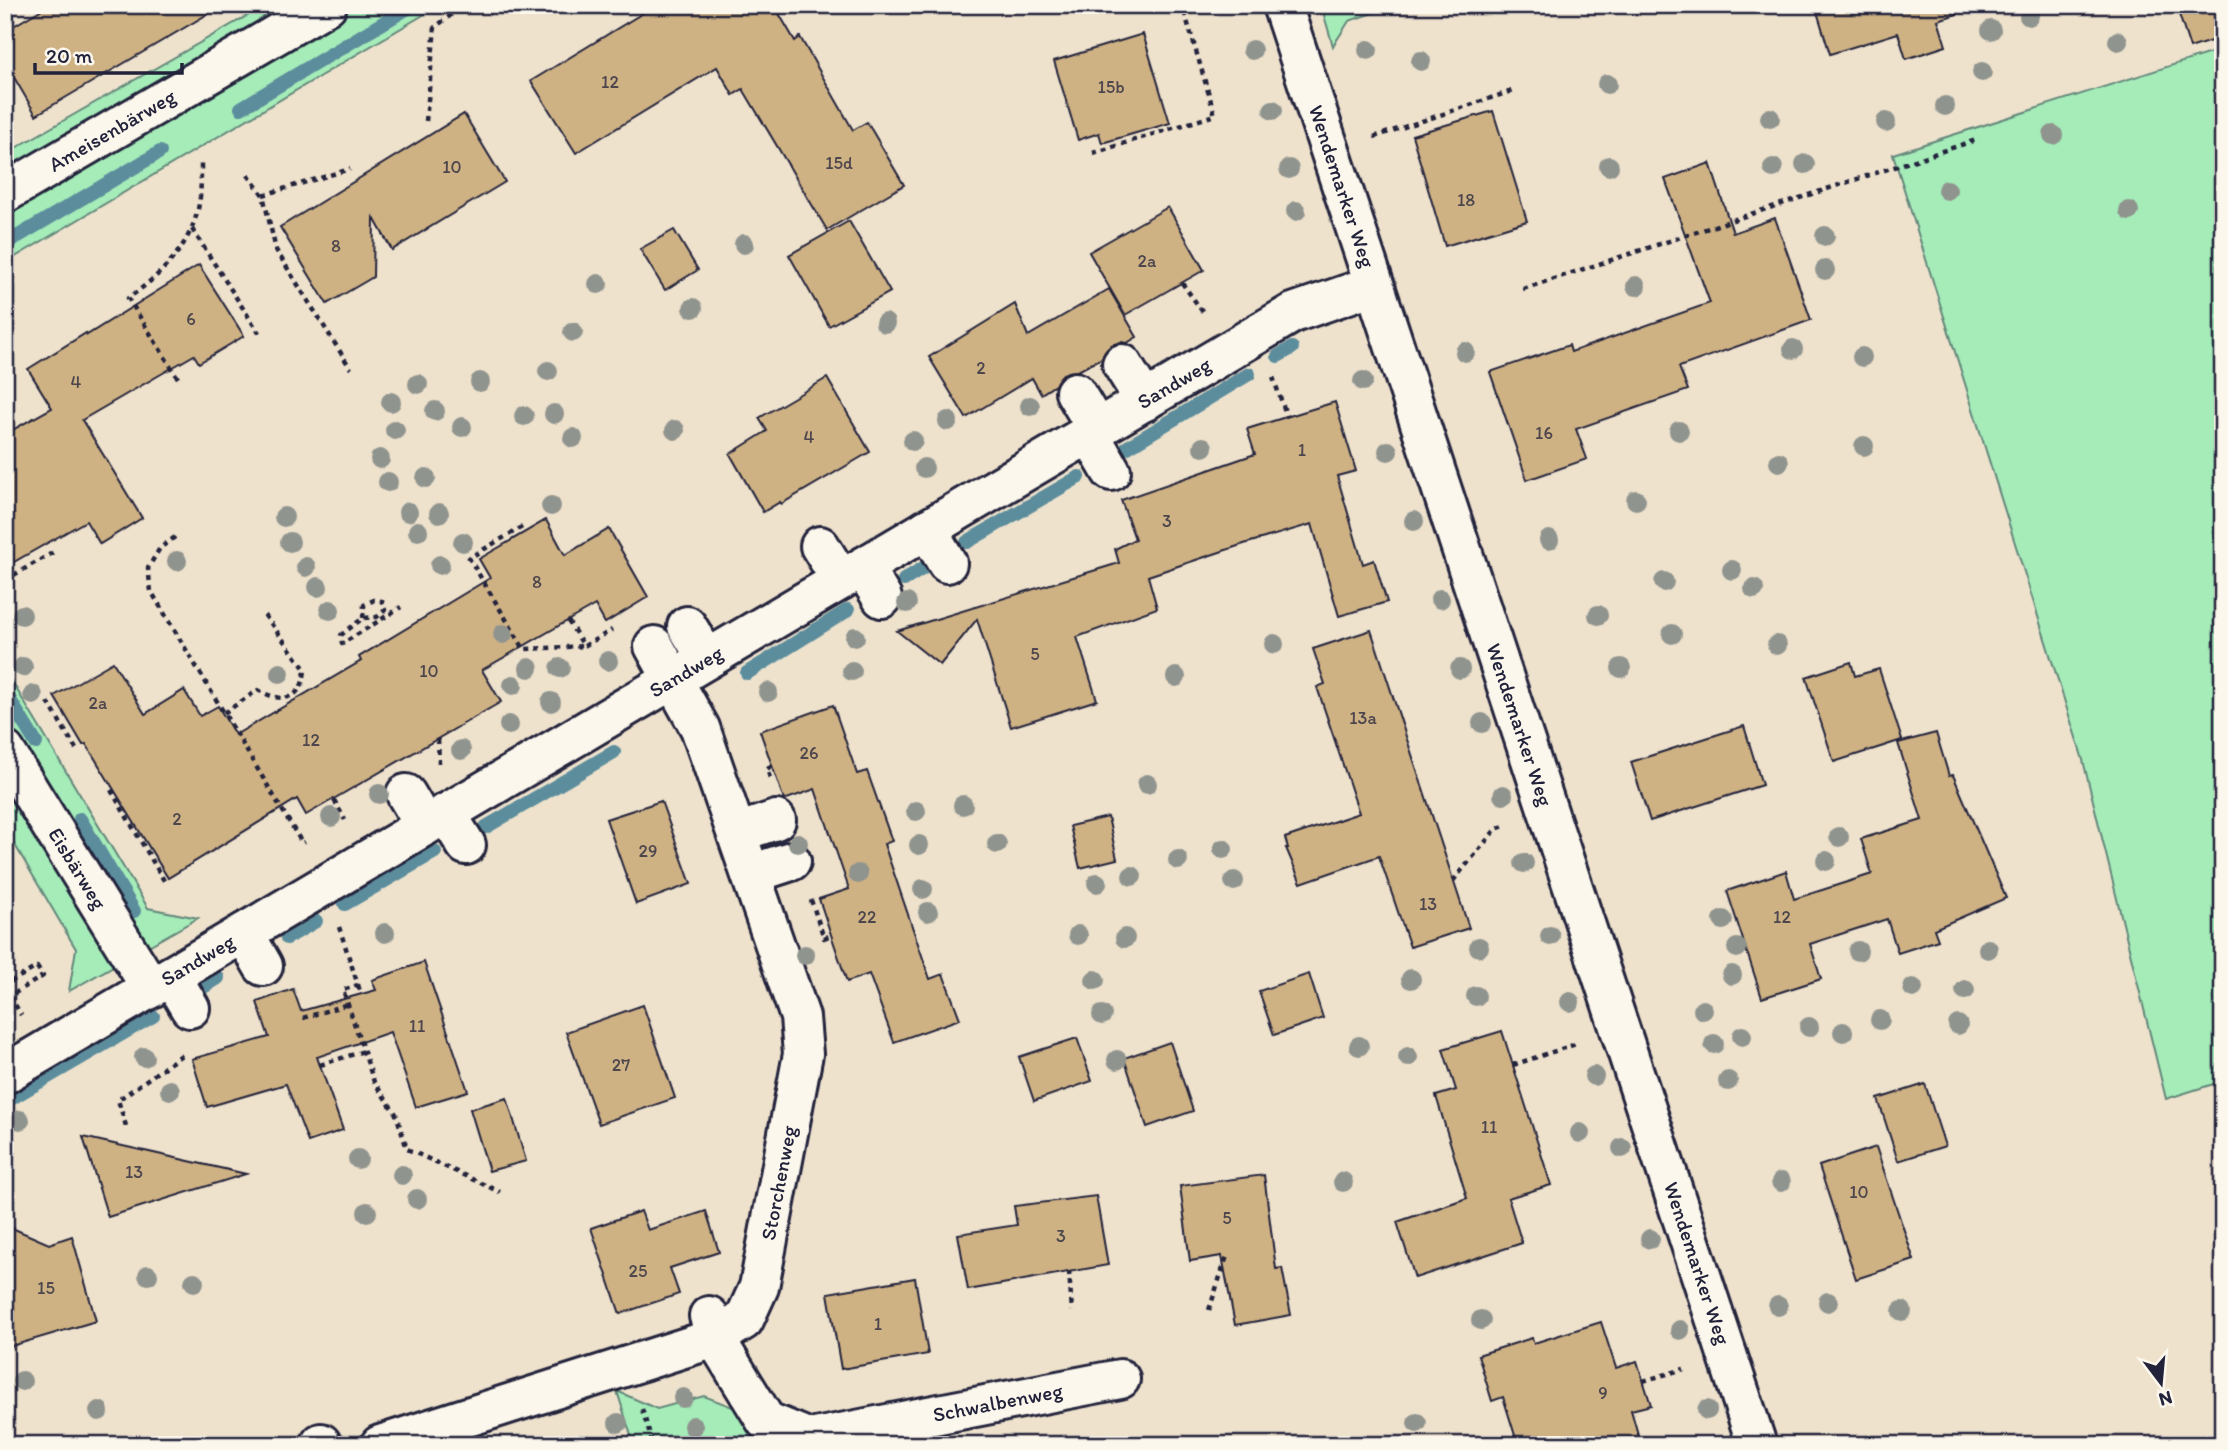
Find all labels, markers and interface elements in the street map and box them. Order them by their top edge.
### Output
scale bar [35,32,182,76]
text: 20 m [46,43,93,68]
house number: 12 [601,71,619,93]
house number: 15b [1097,76,1125,98]
street label: Ameisenbärweg [44,83,180,177]
street label: Wendemarker Weg [1304,102,1381,271]
house number: 15d [825,152,853,174]
house number: 10 [442,156,462,178]
house number: 18 [1457,189,1475,211]
house number: 8 [331,235,341,257]
house number: 2a [1138,250,1157,272]
house number: 6 [186,308,196,330]
street label: Sandweg [1133,351,1215,414]
house number: 2 [976,357,986,379]
house number: 4 [71,371,82,393]
house number: 16 [1535,422,1553,444]
house number: 4 [804,426,815,448]
house number: 1 [1298,439,1306,461]
house number: 3 [1162,510,1172,532]
house number: 8 [532,571,542,593]
street label: Sandweg [645,640,727,703]
street label: Wendemarker Weg [1481,640,1558,809]
house number: 5 [1030,643,1040,665]
house number: 10 [419,660,439,682]
house number: 2a [89,692,108,714]
house number: 13a [1349,707,1377,729]
house number: 12 [302,729,320,751]
house number: 26 [800,742,819,764]
house number: 2 [172,808,182,830]
street label: Eisbärweg [43,823,113,914]
house number: 29 [639,840,657,862]
house number: 13 [1419,893,1437,915]
house number: 22 [858,906,877,928]
house number: 12 [1773,906,1791,928]
street label: Sandweg [156,928,239,991]
house number: 11 [409,1015,425,1037]
house number: 27 [612,1054,630,1076]
house number: 11 [1481,1116,1497,1138]
street label: Storchenweg [755,1123,801,1242]
house number: 13 [125,1161,143,1183]
street label: Wendemarker Weg [1659,1179,1736,1348]
house number: 10 [1849,1181,1869,1203]
house number: 5 [1222,1207,1232,1229]
house number: 3 [1056,1225,1066,1247]
house number: 25 [629,1260,647,1282]
house number: 15 [37,1277,55,1299]
house number: 1 [874,1313,882,1335]
north arrow [2126,1348,2196,1418]
street label: Schwalbenweg [931,1377,1065,1427]
house number: 9 [1598,1382,1608,1404]
text: N [2156,1386,2175,1412]

